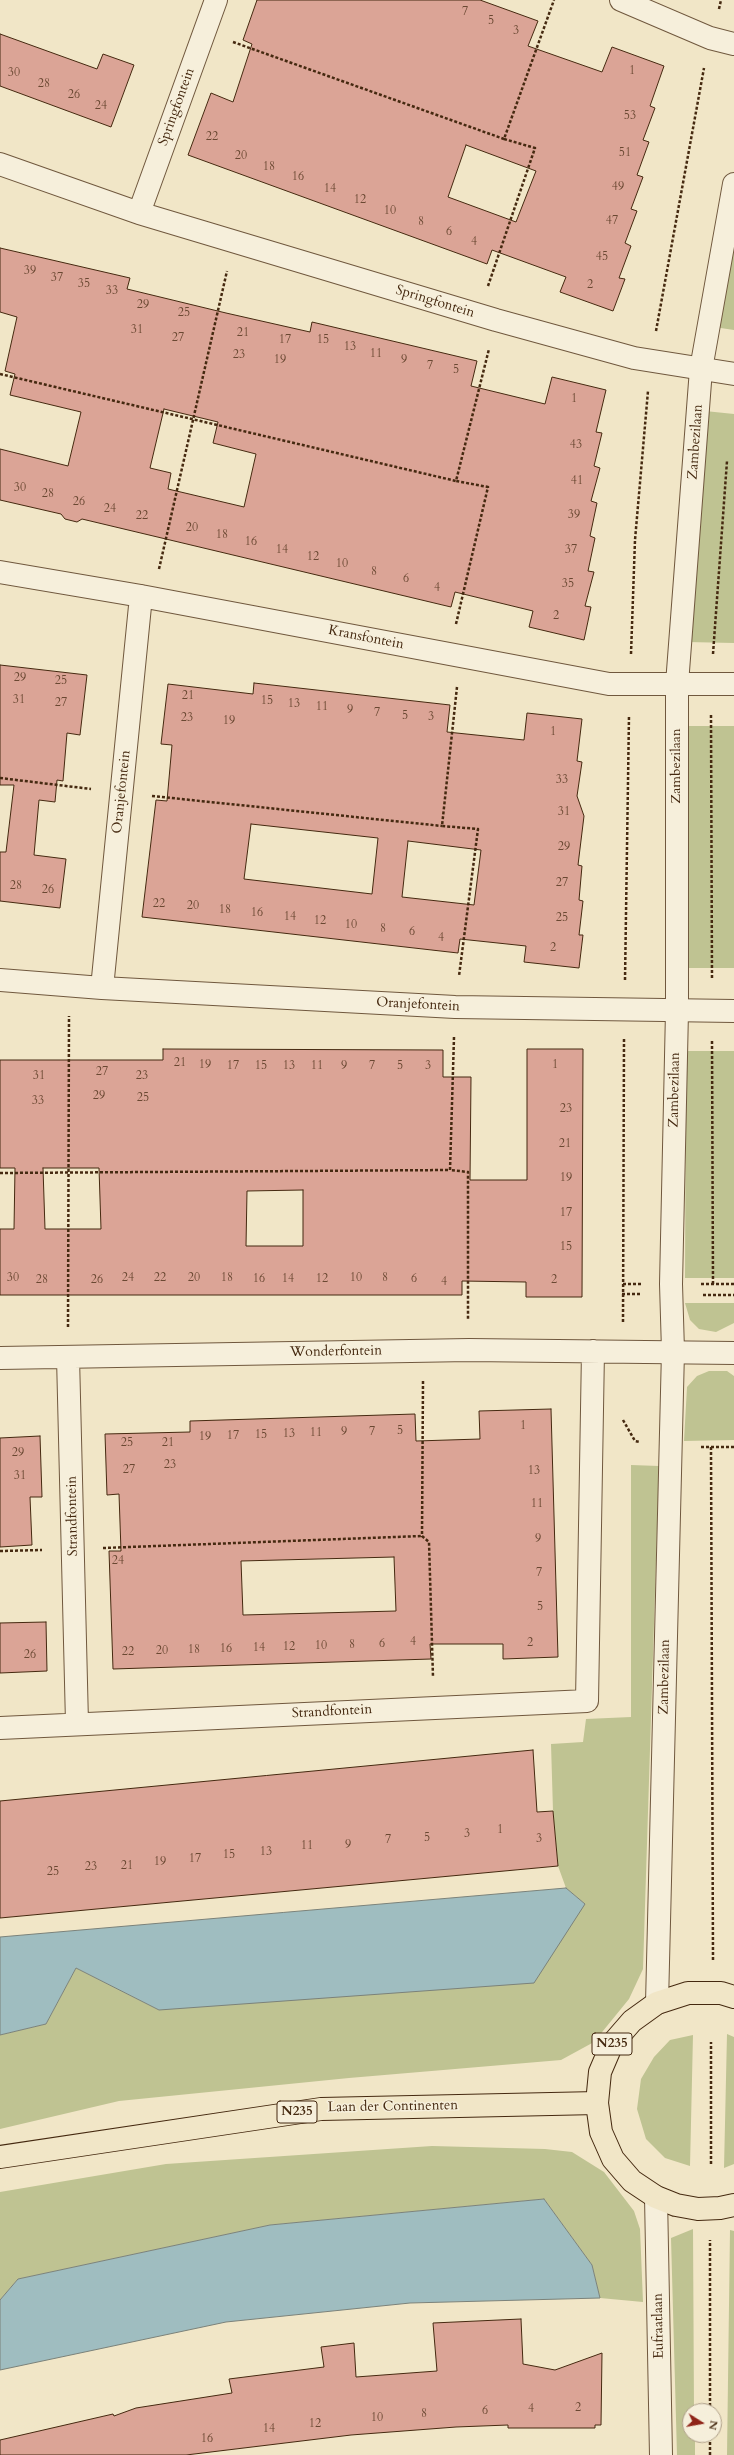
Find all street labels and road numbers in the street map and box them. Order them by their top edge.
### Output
street label: Springfontein [155,66,199,148]
street label: Springfontein [393,282,477,322]
street label: Zambezilaan [685,404,707,480]
street label: Kransfontein [327,622,405,654]
street label: Zambezilaan [669,728,685,804]
street label: Oranjefontein [109,749,135,835]
street label: Oranjefontein [376,994,460,1016]
street label: Zambezilaan [666,1052,684,1128]
street label: Wonderfontein [290,1343,382,1361]
street label: Strandfontein [64,1476,82,1556]
street label: Zambezilaan [656,1639,674,1715]
street label: Strandfontein [291,1702,373,1722]
road number: N235 [592,2033,632,2055]
street label: Laan der Continenten [328,2097,458,2117]
road number: N235 [277,2101,317,2123]
street label: Eufraatlaan [650,2293,668,2359]

